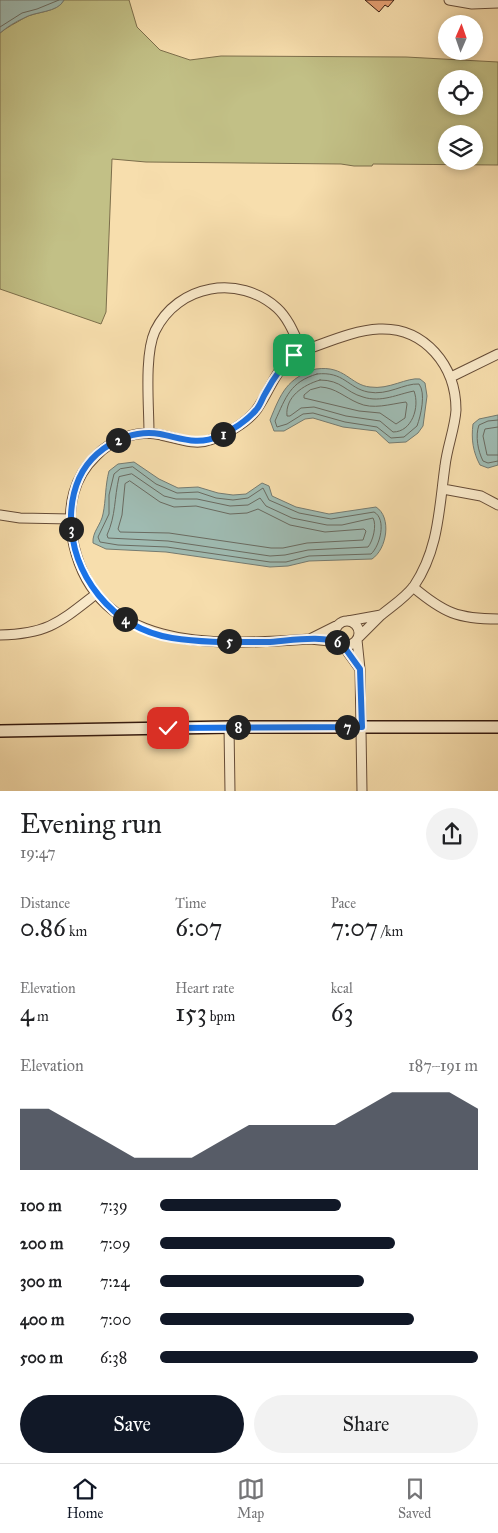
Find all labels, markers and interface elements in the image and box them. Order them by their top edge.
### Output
north arrow [438,15,482,60]
map controls [438,15,483,170]
button: locate [438,70,483,115]
button: layers [438,125,483,170]
pin [273,334,315,376]
icon: arrive [280,341,308,369]
pin: 1 [210,422,236,446]
text: 1 [221,426,226,443]
pin: 2 [106,428,130,452]
text: 2 [115,432,122,449]
pin: 3 [58,516,84,542]
text: 3 [69,521,74,538]
pin: 4 [112,606,138,632]
text: 4 [122,611,129,628]
pin: 5 [216,628,242,654]
pin: 6 [324,630,350,654]
text: 5 [226,633,233,650]
text: 6 [334,634,341,651]
pin [147,707,189,749]
icon: check [154,714,182,742]
pin: 8 [226,714,250,740]
pin: 7 [334,714,360,740]
text: 8 [235,719,242,736]
text: 7 [344,719,351,736]
text: Evening run [20,806,162,841]
button: share [426,808,478,860]
text: 19:47 [20,843,56,862]
text: Distance [20,895,70,912]
text: Time [175,895,206,912]
text: Pace [331,895,356,912]
text: 0.86 [20,912,66,943]
text: 6:07 [175,912,222,943]
text: 7:07 [331,912,378,943]
text: km [66,923,87,940]
text: /km [378,923,403,940]
text: Elevation [20,980,76,997]
text: Heart rate [175,980,234,997]
text: kcal [331,980,353,997]
text: 4 [20,997,34,1028]
text: 153 [175,997,207,1028]
text: 63 [331,997,353,1028]
text: m [34,1008,49,1025]
text: bpm [207,1008,235,1025]
text: Elevation [20,1056,84,1075]
text: 187–191 m [408,1056,478,1075]
text: 100 m [20,1196,62,1215]
text: 7:39 [100,1196,128,1215]
text: 200 m [20,1234,63,1253]
text: 7:09 [100,1234,130,1253]
text: 300 m [20,1272,62,1291]
text: 7:24 [100,1272,129,1291]
text: 400 m [20,1310,64,1329]
text: 7:00 [100,1310,131,1329]
text: 500 m [20,1348,63,1367]
text: 6:38 [100,1348,127,1367]
button: Save [20,1395,244,1453]
button: Share [254,1395,478,1453]
tab: Home [67,1475,103,1522]
tab: Map [237,1475,265,1522]
tab: Saved [398,1475,431,1522]

